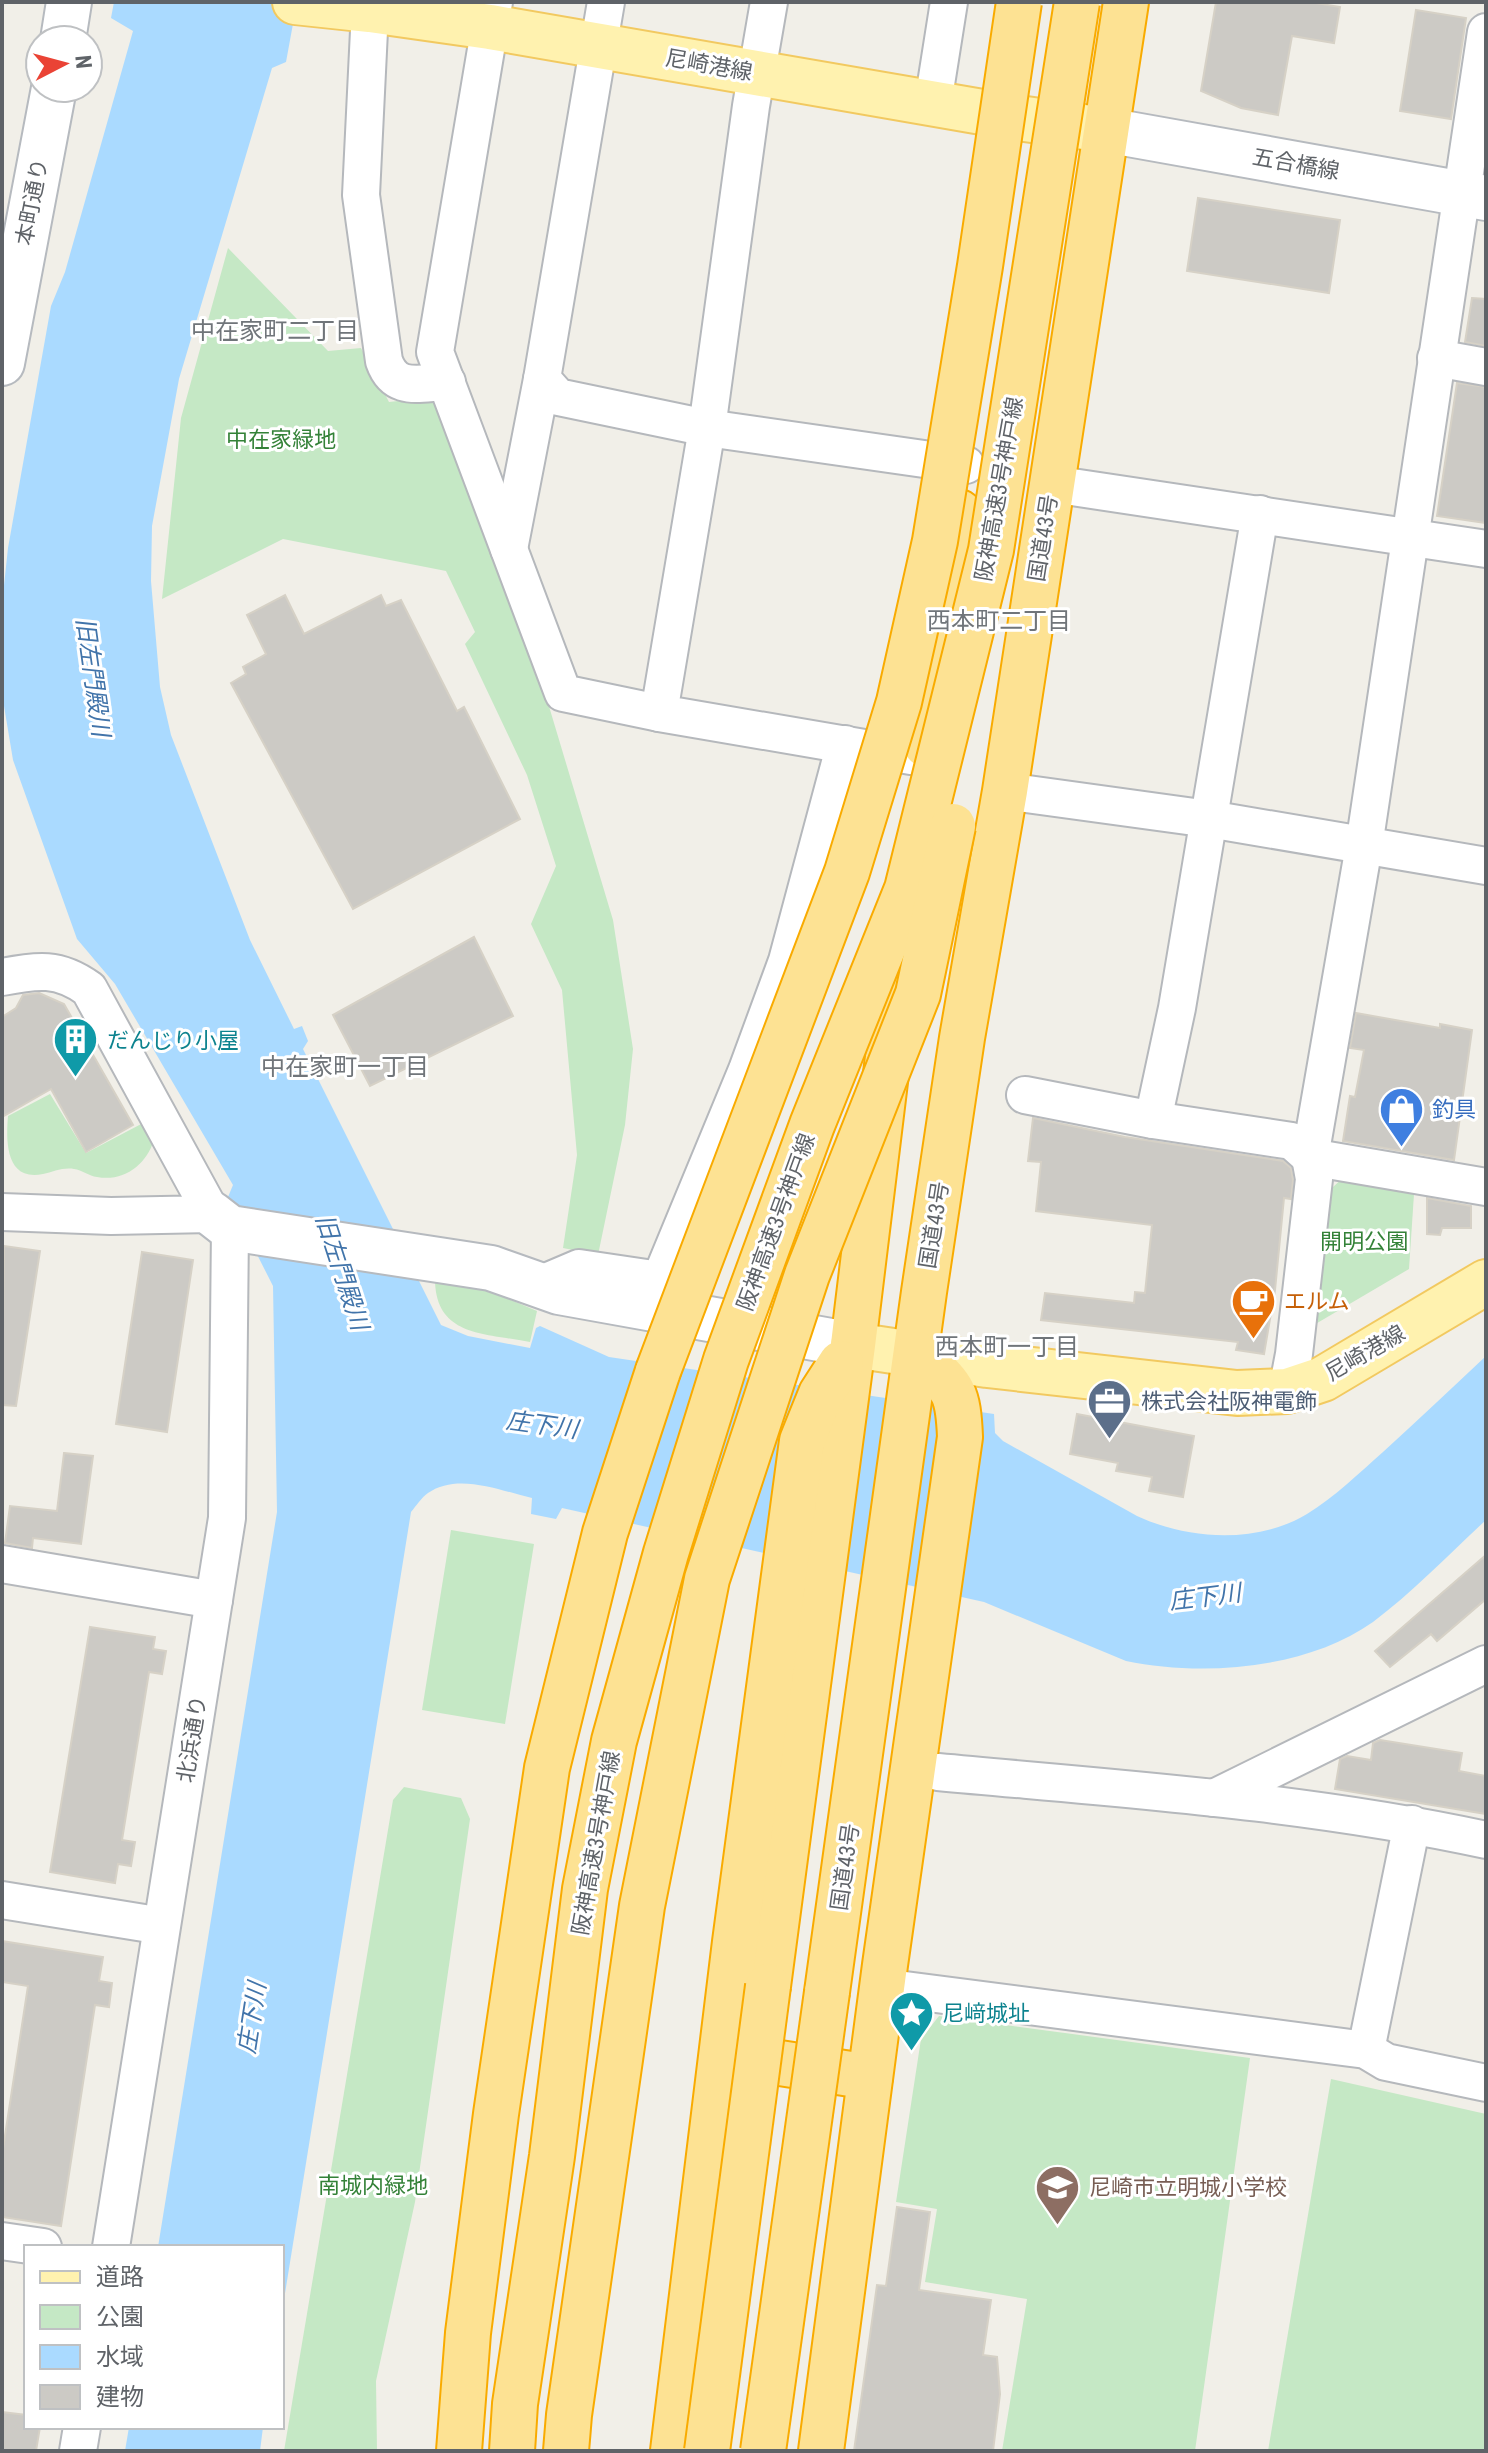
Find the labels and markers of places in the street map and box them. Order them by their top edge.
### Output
building icon: だんじり小屋 [52,1016,100,1079]
place label: だんじり小屋 [107,1028,239,1053]
shop icon: 釣具 [1377,1085,1425,1148]
place label: 釣具 [1432,1097,1476,1122]
cafe icon: エルム [1229,1277,1277,1340]
place label: エルム [1284,1289,1350,1314]
office icon: 株式会社阪神電飾 [1086,1377,1134,1440]
place label: 株式会社阪神電飾 [1141,1389,1317,1414]
place icon: 尼﨑城址 [887,1989,935,2052]
place label: 尼﨑城址 [942,2001,1030,2026]
school or university icon: 尼崎市立明城小学校 [1034,2163,1082,2226]
place label: 尼崎市立明城小学校 [1089,2175,1287,2200]

